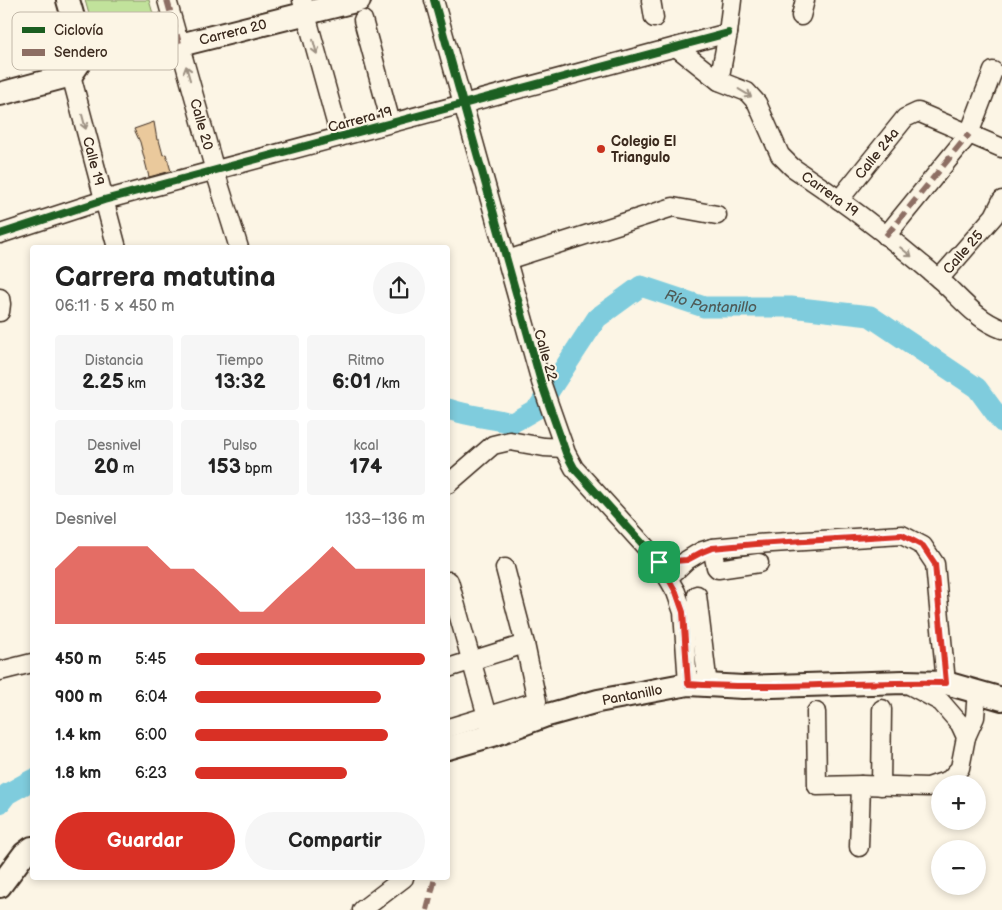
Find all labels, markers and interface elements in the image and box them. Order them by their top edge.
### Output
legend [12,12,178,70]
street label: Carrera 20 [197,16,269,49]
text: Ciclovía [54,22,104,39]
one-way arrow [310,39,320,55]
text: Sendero [54,44,108,61]
one-way arrow [182,66,192,82]
one-way arrow [737,88,751,98]
street label: Calle 20 [186,97,217,152]
street label: Carrera 19 [326,103,394,136]
one-way arrow [80,113,89,129]
street label: Calle 24a [851,125,903,183]
place label: Colegio El Triangulo [611,133,676,166]
street label: Calle 19 [79,135,108,187]
marker: Colegio El Triangulo [595,143,607,155]
street label: Carrera 19 [798,168,862,220]
street label: Calle 25 [939,227,987,278]
one-way arrow [899,246,912,257]
text: Carrera matutina [55,261,276,294]
button: share [373,262,425,314]
water label: Río Pantanillo [662,286,757,318]
text: 06:11 · 5 × 450 m [55,297,175,316]
street label: Calle 22 [530,327,561,383]
text: Distancia [85,352,143,369]
text: Tiempo [216,352,264,369]
text: Ritmo [347,352,385,369]
text: 2.25 [82,369,124,394]
text: 13:32 [215,369,266,394]
text: 6:01 [332,369,372,394]
text: km [124,375,146,392]
text: /km [372,375,400,392]
text: Desnivel [87,437,141,454]
text: Pulso [223,437,257,454]
text: kcal [353,437,379,454]
text: 20 [94,454,119,479]
text: 153 [208,454,241,479]
text: 174 [350,454,382,479]
text: m [119,460,134,477]
text: bpm [241,460,272,477]
text: Desnivel [55,510,117,529]
text: 133–136 m [345,510,425,529]
pin [638,541,680,583]
icon: arrive [645,548,673,576]
text: 450 m [55,650,102,669]
text: 5:45 [135,650,166,669]
street label: Pantanillo [601,681,664,709]
text: 900 m [55,688,102,707]
text: 6:04 [135,688,167,707]
text: 1.4 km [55,726,101,745]
text: 6:00 [135,726,167,745]
text: 1.8 km [55,764,101,783]
text: 6:23 [135,764,167,783]
map controls [931,775,986,895]
button: + [931,775,986,830]
button: Guardar [55,812,235,870]
button: Compartir [245,812,425,870]
button: − [931,840,986,895]

